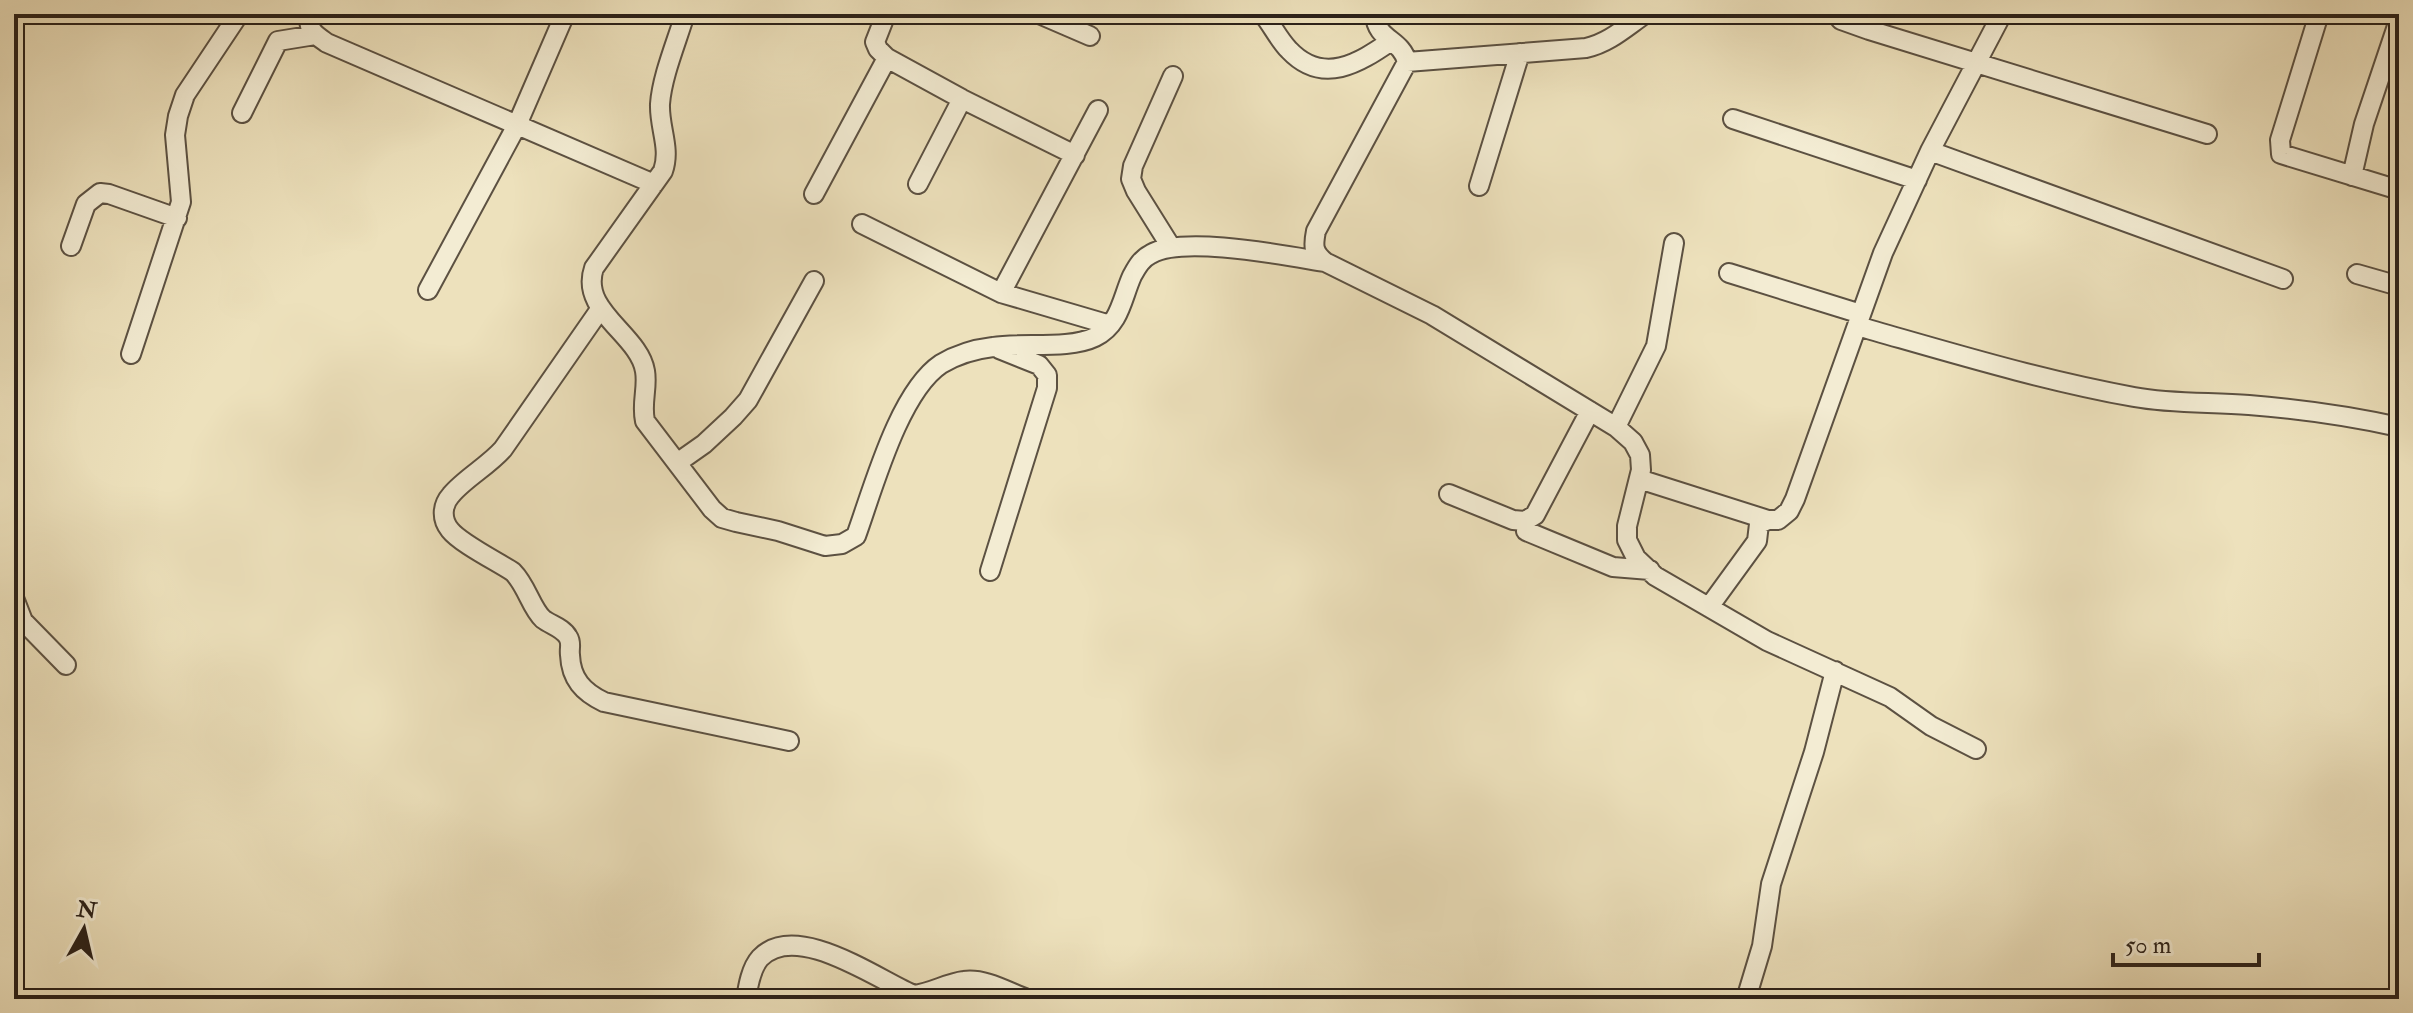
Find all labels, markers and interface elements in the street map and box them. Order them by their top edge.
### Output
north arrow [44,889,124,969]
text: N [74,895,99,925]
scale bar [2113,917,2259,967]
text: 50 m [2125,930,2172,961]

